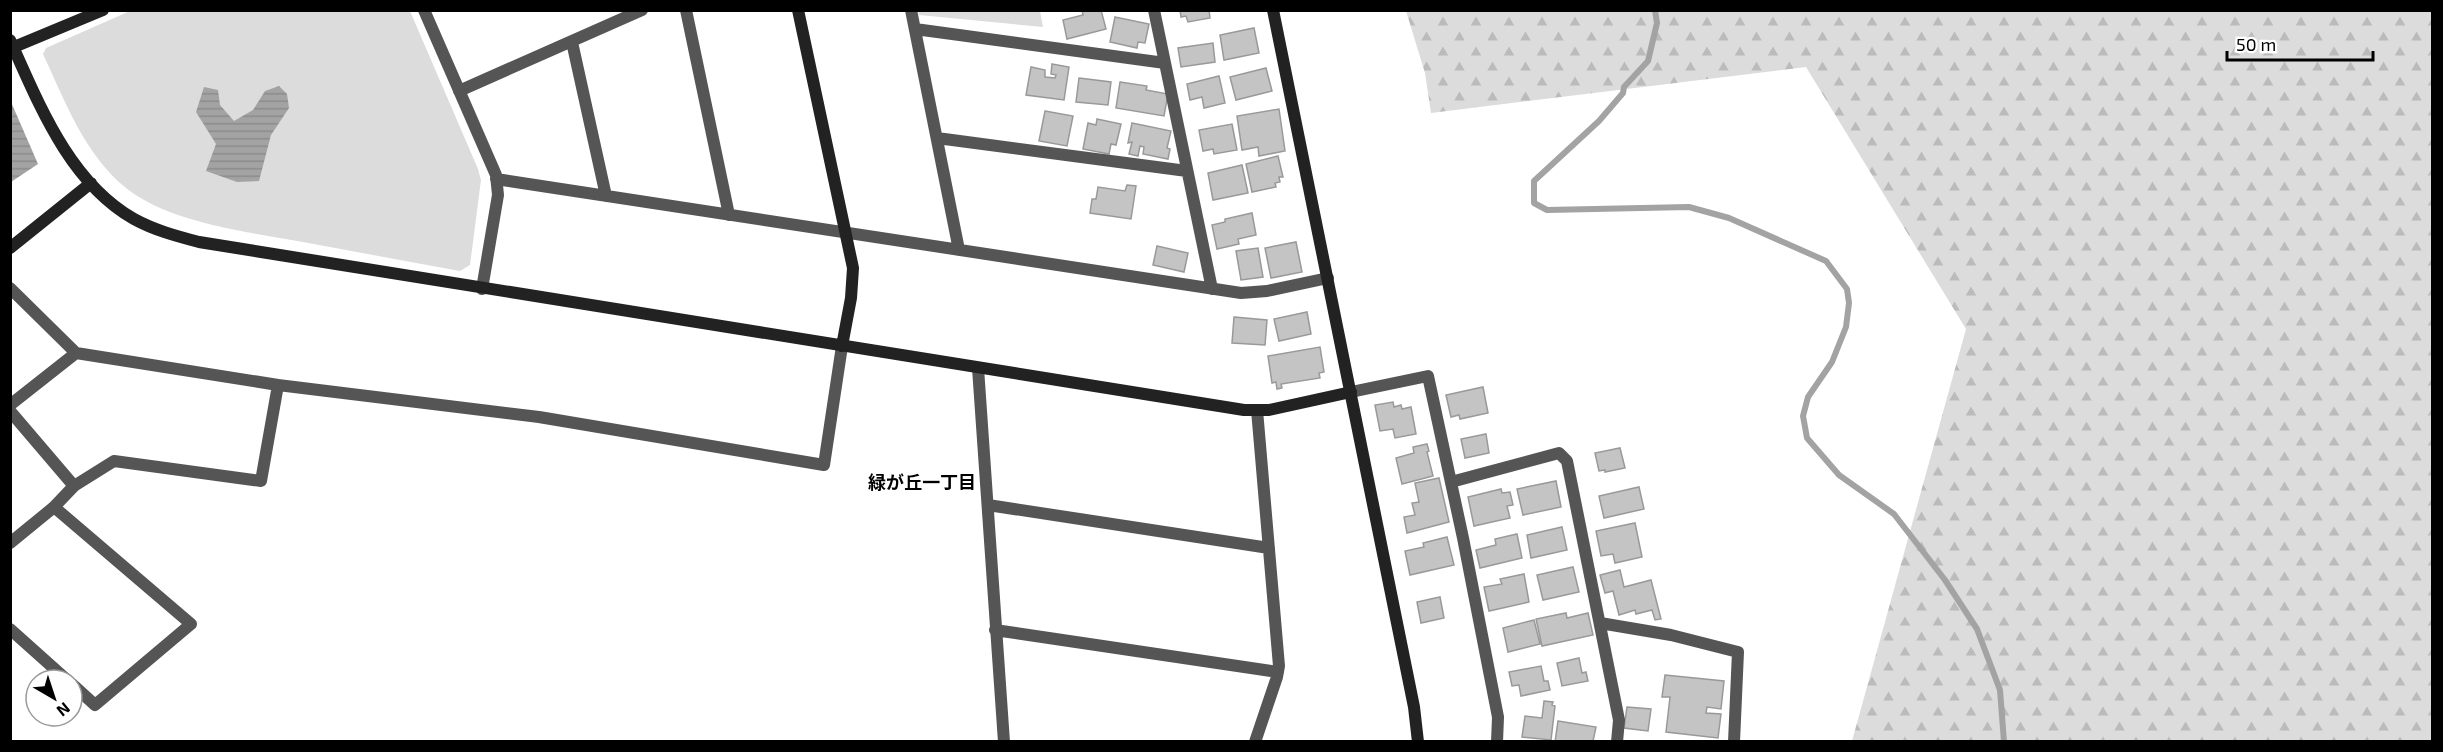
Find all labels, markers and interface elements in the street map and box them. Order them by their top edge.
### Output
scale bar [2227,24,2372,62]
text: 50 m [2236,33,2276,55]
district label: 緑が丘一丁目 [868,471,976,493]
north arrow [24,668,84,728]
text: N [53,699,74,721]

